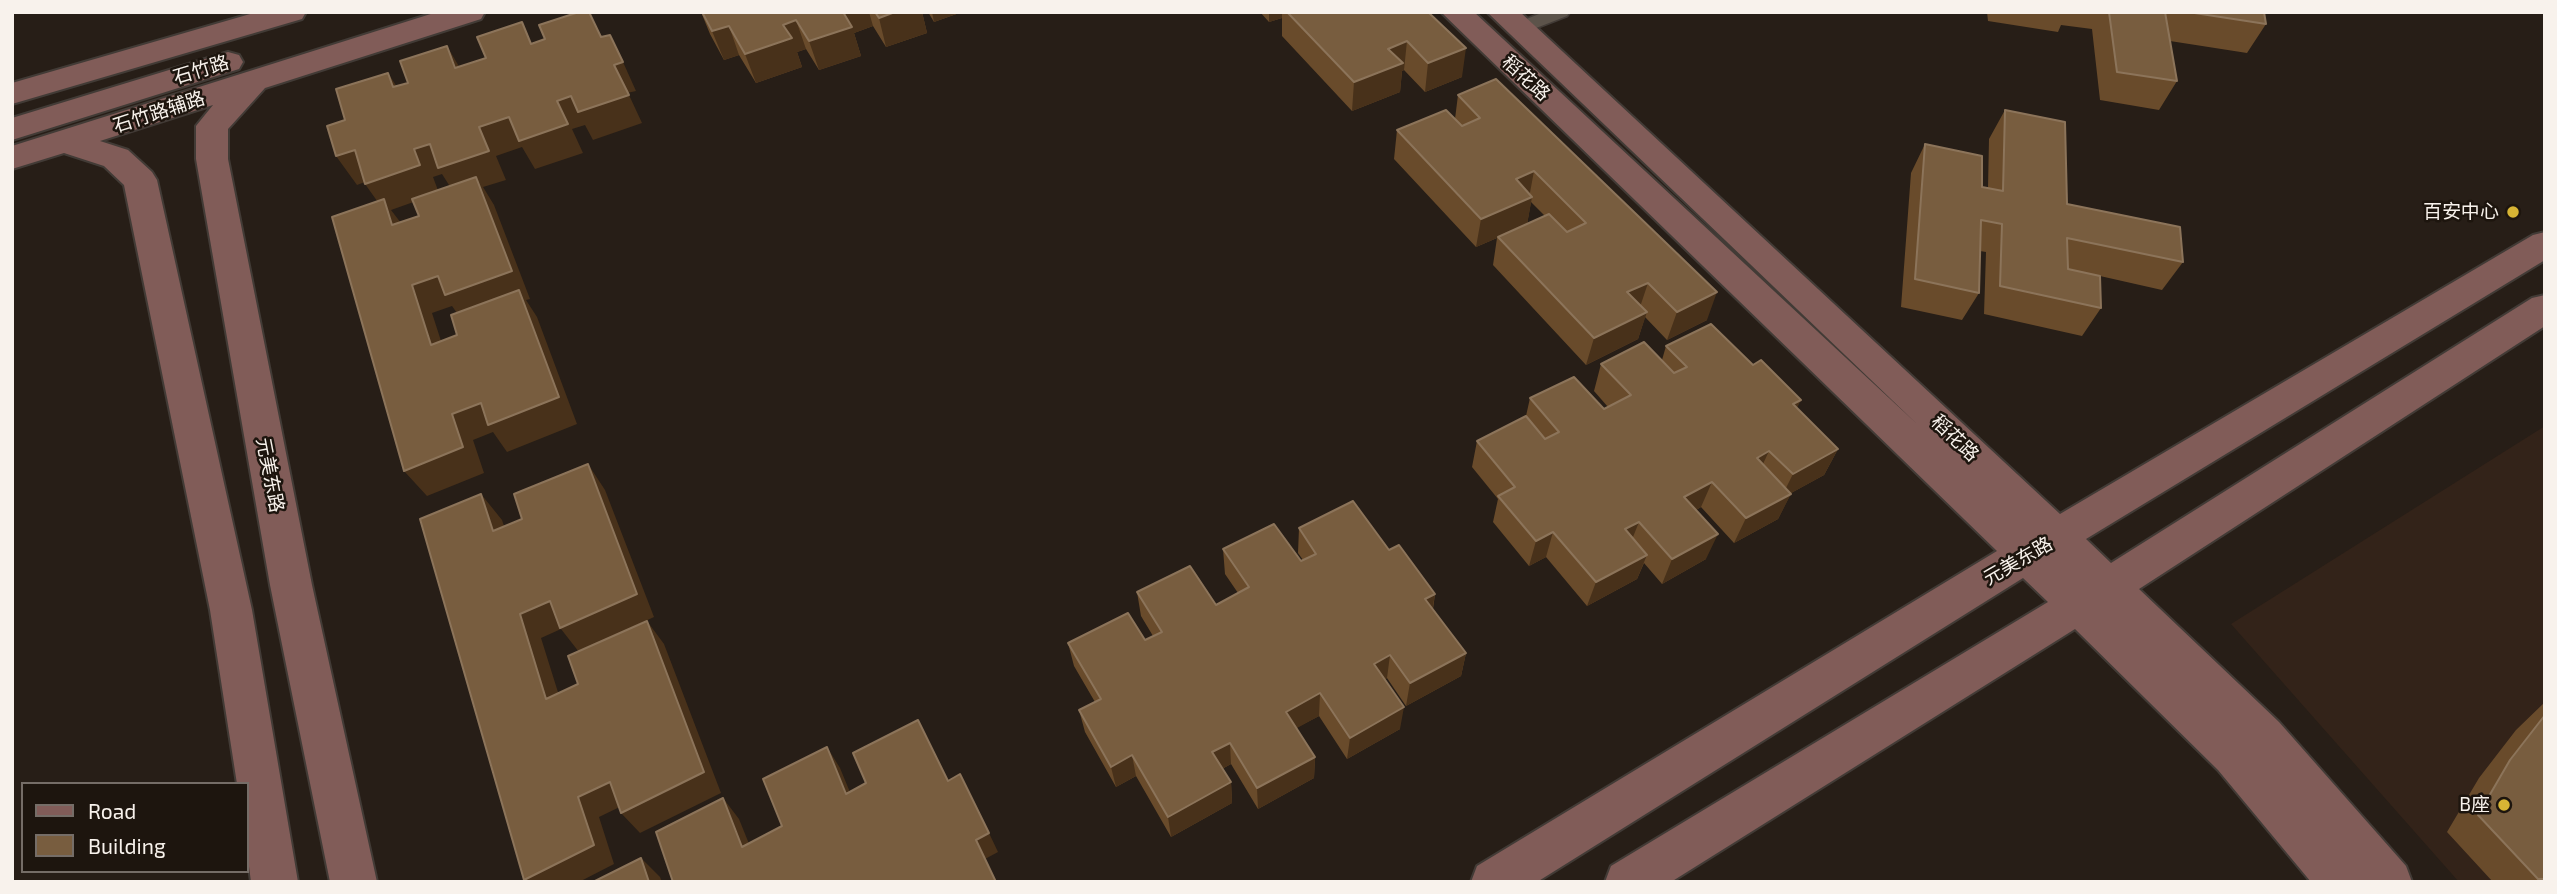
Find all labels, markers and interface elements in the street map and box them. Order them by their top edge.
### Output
street label: 稻花路 [1497,50,1555,106]
street label: 石竹路 [170,51,232,89]
street label: 石竹路辅路 [110,86,208,138]
place label: 百安中心 [2423,201,2499,223]
marker: 百安中心 [2505,204,2521,220]
street label: 稻花路 [1927,410,1983,466]
street label: 元美东路 [252,436,288,514]
street label: 元美东路 [1979,532,2057,590]
legend [21,782,248,873]
place label: B座 [2459,794,2490,816]
marker: B座 [2496,797,2512,813]
text: Road [88,798,136,823]
text: Building [88,833,166,858]

